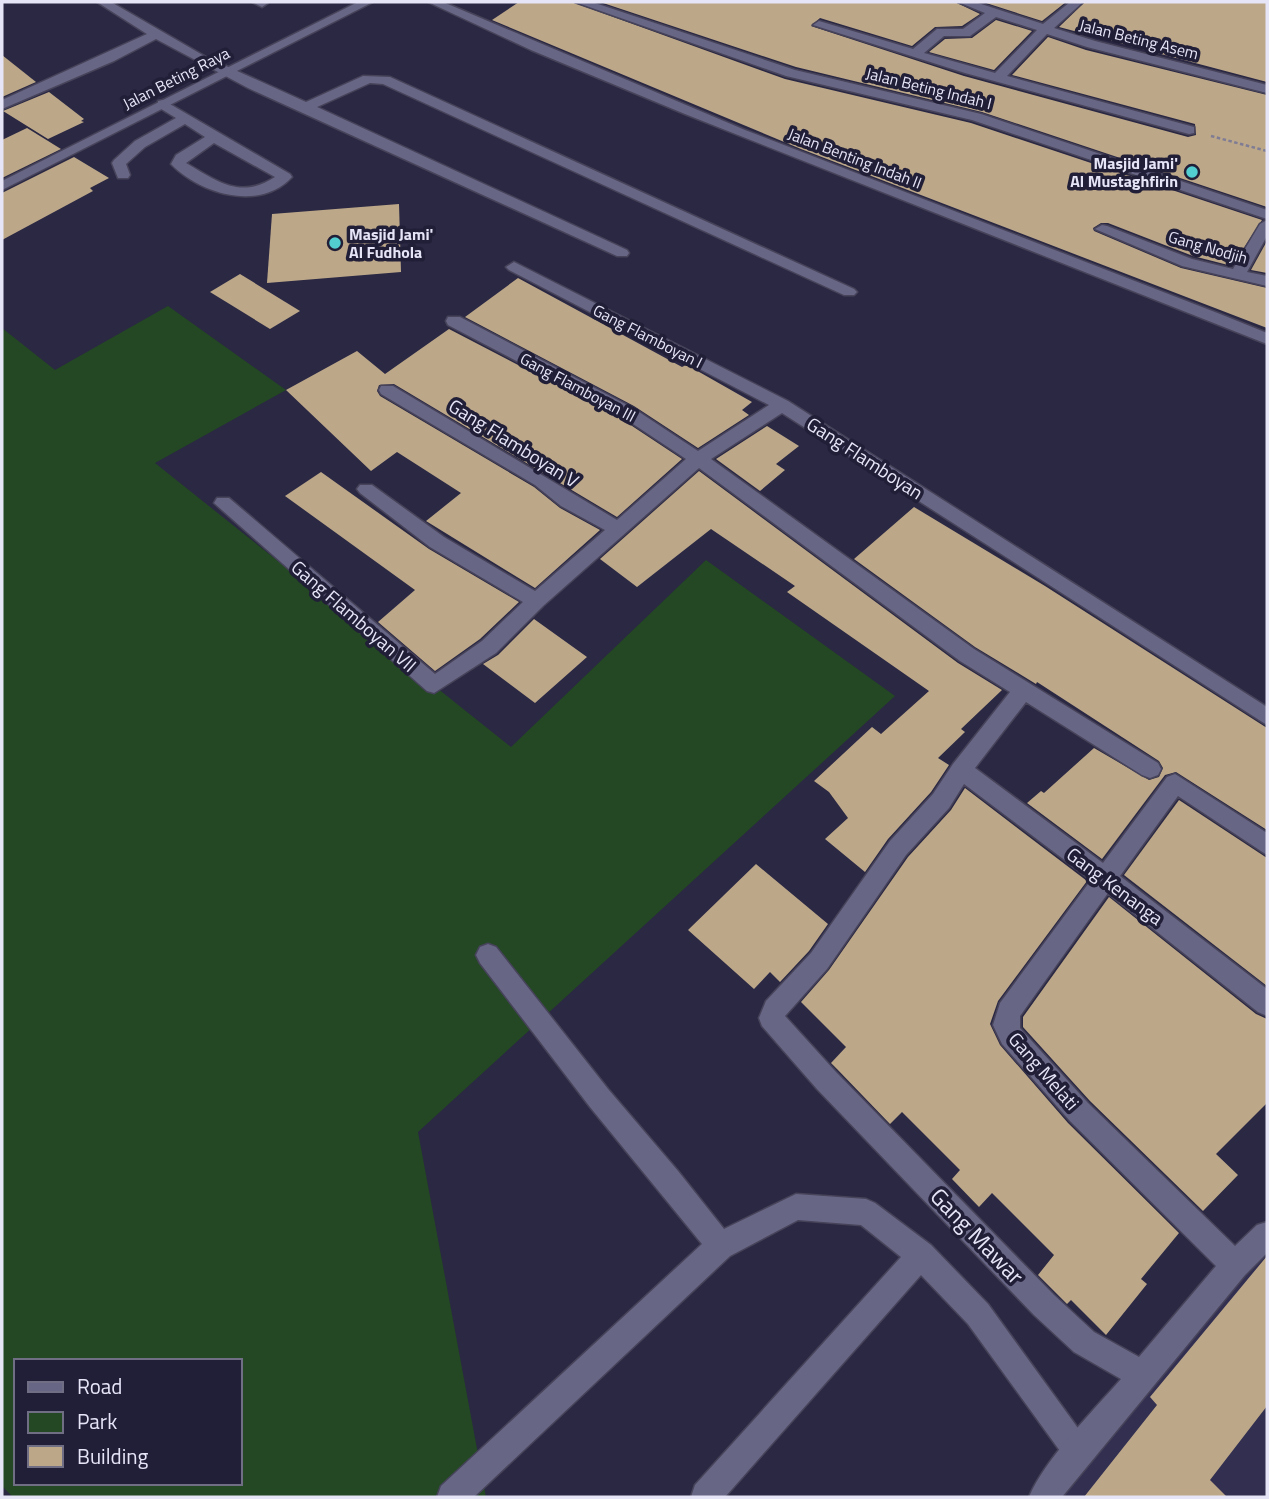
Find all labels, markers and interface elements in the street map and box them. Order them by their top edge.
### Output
street label: Jalan Beting Asem [1077,13,1201,65]
street label: Jalan Beting Raya [118,41,234,115]
street label: Jalan Beting Indah I [864,61,994,115]
street label: Jalan Benting Indah II [785,121,925,195]
place label: Masjid Jami' Al Mustaghfirin [1070,151,1178,193]
marker: Masjid Jami' Al Mustaghfirin [1184,164,1200,180]
place label: Masjid Jami' Al Fudhola [349,222,433,264]
street label: Gang Nodjih [1166,224,1250,270]
marker: Masjid Jami' Al Fudhola [327,235,343,251]
street label: Gang Flamboyan I [589,298,707,374]
street label: Gang Flamboyan III [516,346,640,428]
street label: Gang Flamboyan V [443,391,585,494]
street label: Gang Flamboyan [801,409,929,506]
street label: Gang Flamboyan VII [285,553,424,678]
street label: Gang Kenanga [1061,840,1170,932]
street label: Gang Melati [1002,1025,1087,1116]
street label: Gang Mawar [922,1179,1033,1292]
legend [14,1359,242,1485]
text: Road [77,1370,122,1402]
text: Park [77,1405,117,1437]
text: Building [77,1440,149,1472]

